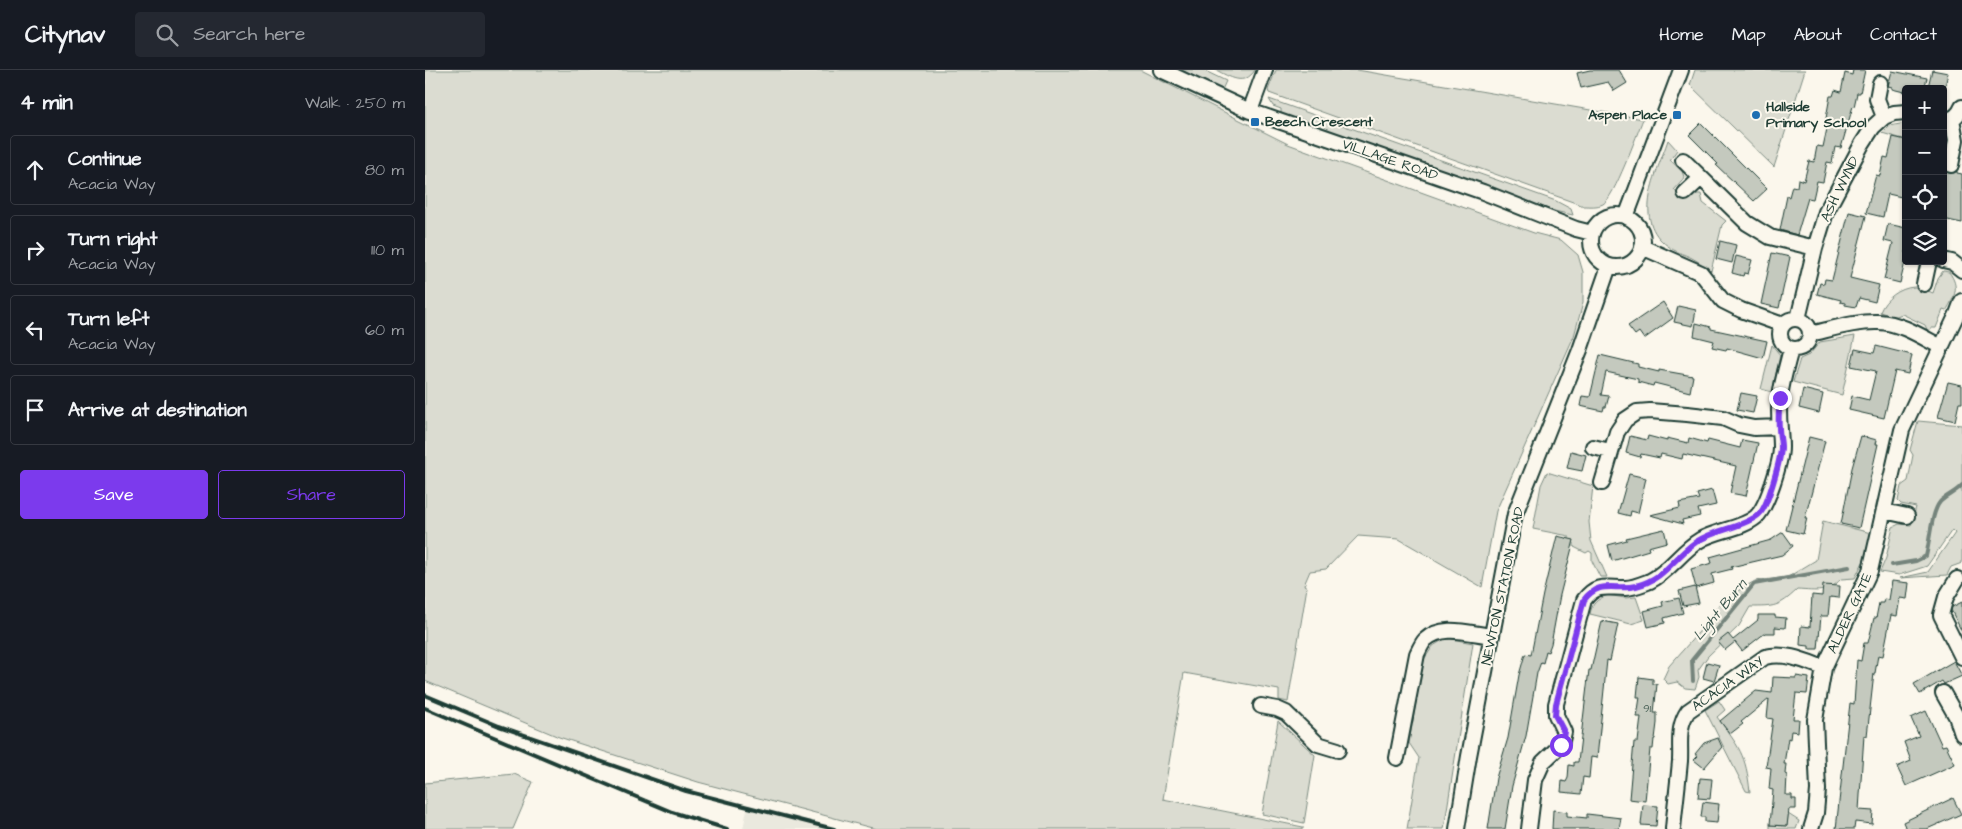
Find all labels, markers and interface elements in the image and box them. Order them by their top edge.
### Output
search box [135,12,485,57]
text: Citynav [25,18,105,52]
icon: search [153,21,181,49]
text: Search here [193,21,305,48]
text: Home [1659,22,1704,47]
text: Map [1732,22,1766,47]
text: About [1794,22,1842,47]
text: Contact [1870,22,1937,47]
map controls [1902,85,1947,265]
button: + [1902,85,1947,130]
text: 4 min [20,88,73,117]
text: Walk · 250 m [305,92,405,114]
place label: Hallside Primary School [1766,97,1867,133]
place label: Aspen Place [1588,105,1667,125]
marker: Aspen Place [1671,109,1683,121]
marker: Hallside Primary School [1750,109,1762,121]
place label: Beech Crescent [1265,112,1373,132]
marker: Beech Crescent [1249,116,1261,128]
button: − [1902,130,1947,175]
street label: VILLAGE ROAD [1339,134,1441,186]
text: Continue [68,146,142,173]
street label: ASH WYND [1816,153,1864,225]
icon: ahead [21,156,49,184]
text: 80 m [365,159,404,181]
text: Acacia Way [68,173,156,195]
button: locate [1902,175,1947,220]
button: layers [1902,220,1947,265]
text: Turn right [68,226,157,253]
icon: right [21,236,49,264]
text: 110 m [371,239,404,261]
text: Acacia Way [68,253,156,275]
text: Turn left [68,306,149,333]
icon: left [21,316,49,344]
text: 60 m [365,319,404,341]
text: Acacia Way [68,333,156,355]
route end [1769,387,1792,410]
icon: arrive [21,396,49,424]
text: Arrive at destination [68,397,247,424]
button: Save [20,470,208,519]
button: Share [218,470,405,519]
street label: NEWTON STATION ROAD [1476,505,1530,667]
street label: ALDER GATE [1822,569,1878,657]
water label: Light Burn [1688,574,1754,646]
street label: ACACIA WAY [1688,651,1769,716]
house number: 91 [1643,701,1651,716]
route start [1550,734,1573,757]

